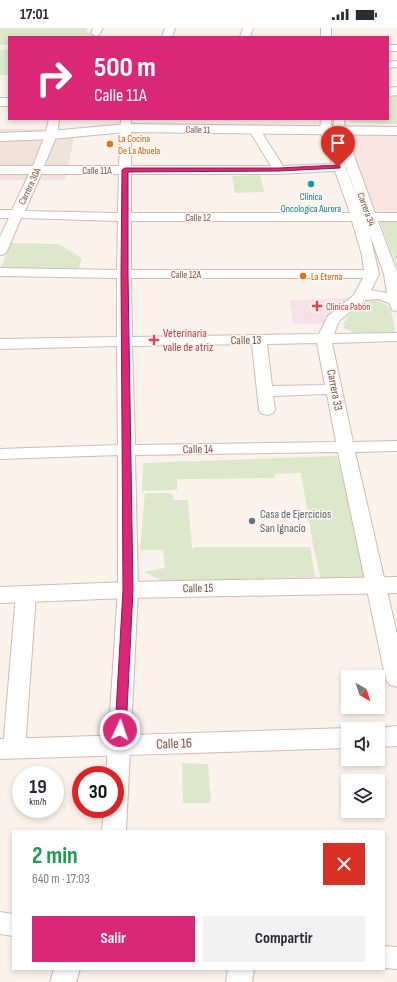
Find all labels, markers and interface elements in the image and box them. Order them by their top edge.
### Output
text: 17:01 [20,5,49,24]
text: 500 m [94,51,156,84]
icon: right [28,52,80,104]
text: Calle 11A [94,85,147,106]
street label: Calle 11 [185,124,211,136]
pin [321,126,355,167]
icon: arrive [327,132,349,154]
place label: La Cocina De La Abuela [118,133,160,157]
marker: La Cocina De La Abuela [105,139,115,149]
street label: Calle 11A [82,165,112,177]
street label: Carrera 30A [16,166,44,207]
marker: Clinica Oncologica Aurora [306,179,316,189]
place label: Clinica Oncologica Aurora [281,191,341,215]
street label: Carrera 34 [354,191,378,228]
street label: Calle 12 [185,212,211,224]
street label: Calle 12A [171,269,202,281]
marker: La Eterna [298,271,308,281]
place label: La Eterna [311,271,342,283]
marker: Clínica Pabón [311,300,323,312]
place label: Clínica Pabón [326,301,371,313]
place label: Veterinaria valle de atriz [163,326,214,355]
street label: Calle 13 [231,333,261,348]
marker: Veterinaria valle de atriz [148,334,160,346]
street label: Carrera 33 [323,368,346,412]
street label: Calle 14 [183,442,213,457]
place label: Casa de Ejercicios San Ignacio [260,507,331,536]
marker: Casa de Ejercicios San Ignacio [247,516,257,526]
street label: Calle 15 [183,581,214,596]
north arrow [341,670,385,714]
map controls [341,670,385,818]
position arrow [99,709,141,751]
button: sound [341,722,385,766]
street label: Calle 16 [156,734,192,753]
speed limit sign: 30 [72,766,124,818]
button: layers [341,774,385,818]
text: 19 [29,775,47,799]
text: km/h [29,796,47,808]
text: 2 min [32,841,78,870]
button: close [323,843,365,885]
text: 640 m · 17:03 [32,871,90,887]
button: Salir [32,916,195,962]
button: Compartir [203,916,365,962]

